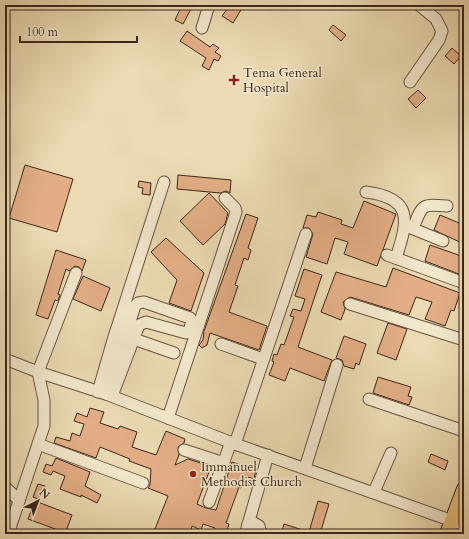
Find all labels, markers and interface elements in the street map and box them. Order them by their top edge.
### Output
scale bar [20,18,137,44]
text: 100 m [26,24,59,40]
place label: Tema General Hospital [243,64,322,97]
marker: Tema General Hospital [228,74,240,86]
place label: Immanuel Methodist Church [201,458,302,491]
marker: Immanuel Methodist Church [188,469,198,479]
north arrow [18,481,58,521]
text: N [36,485,53,503]

